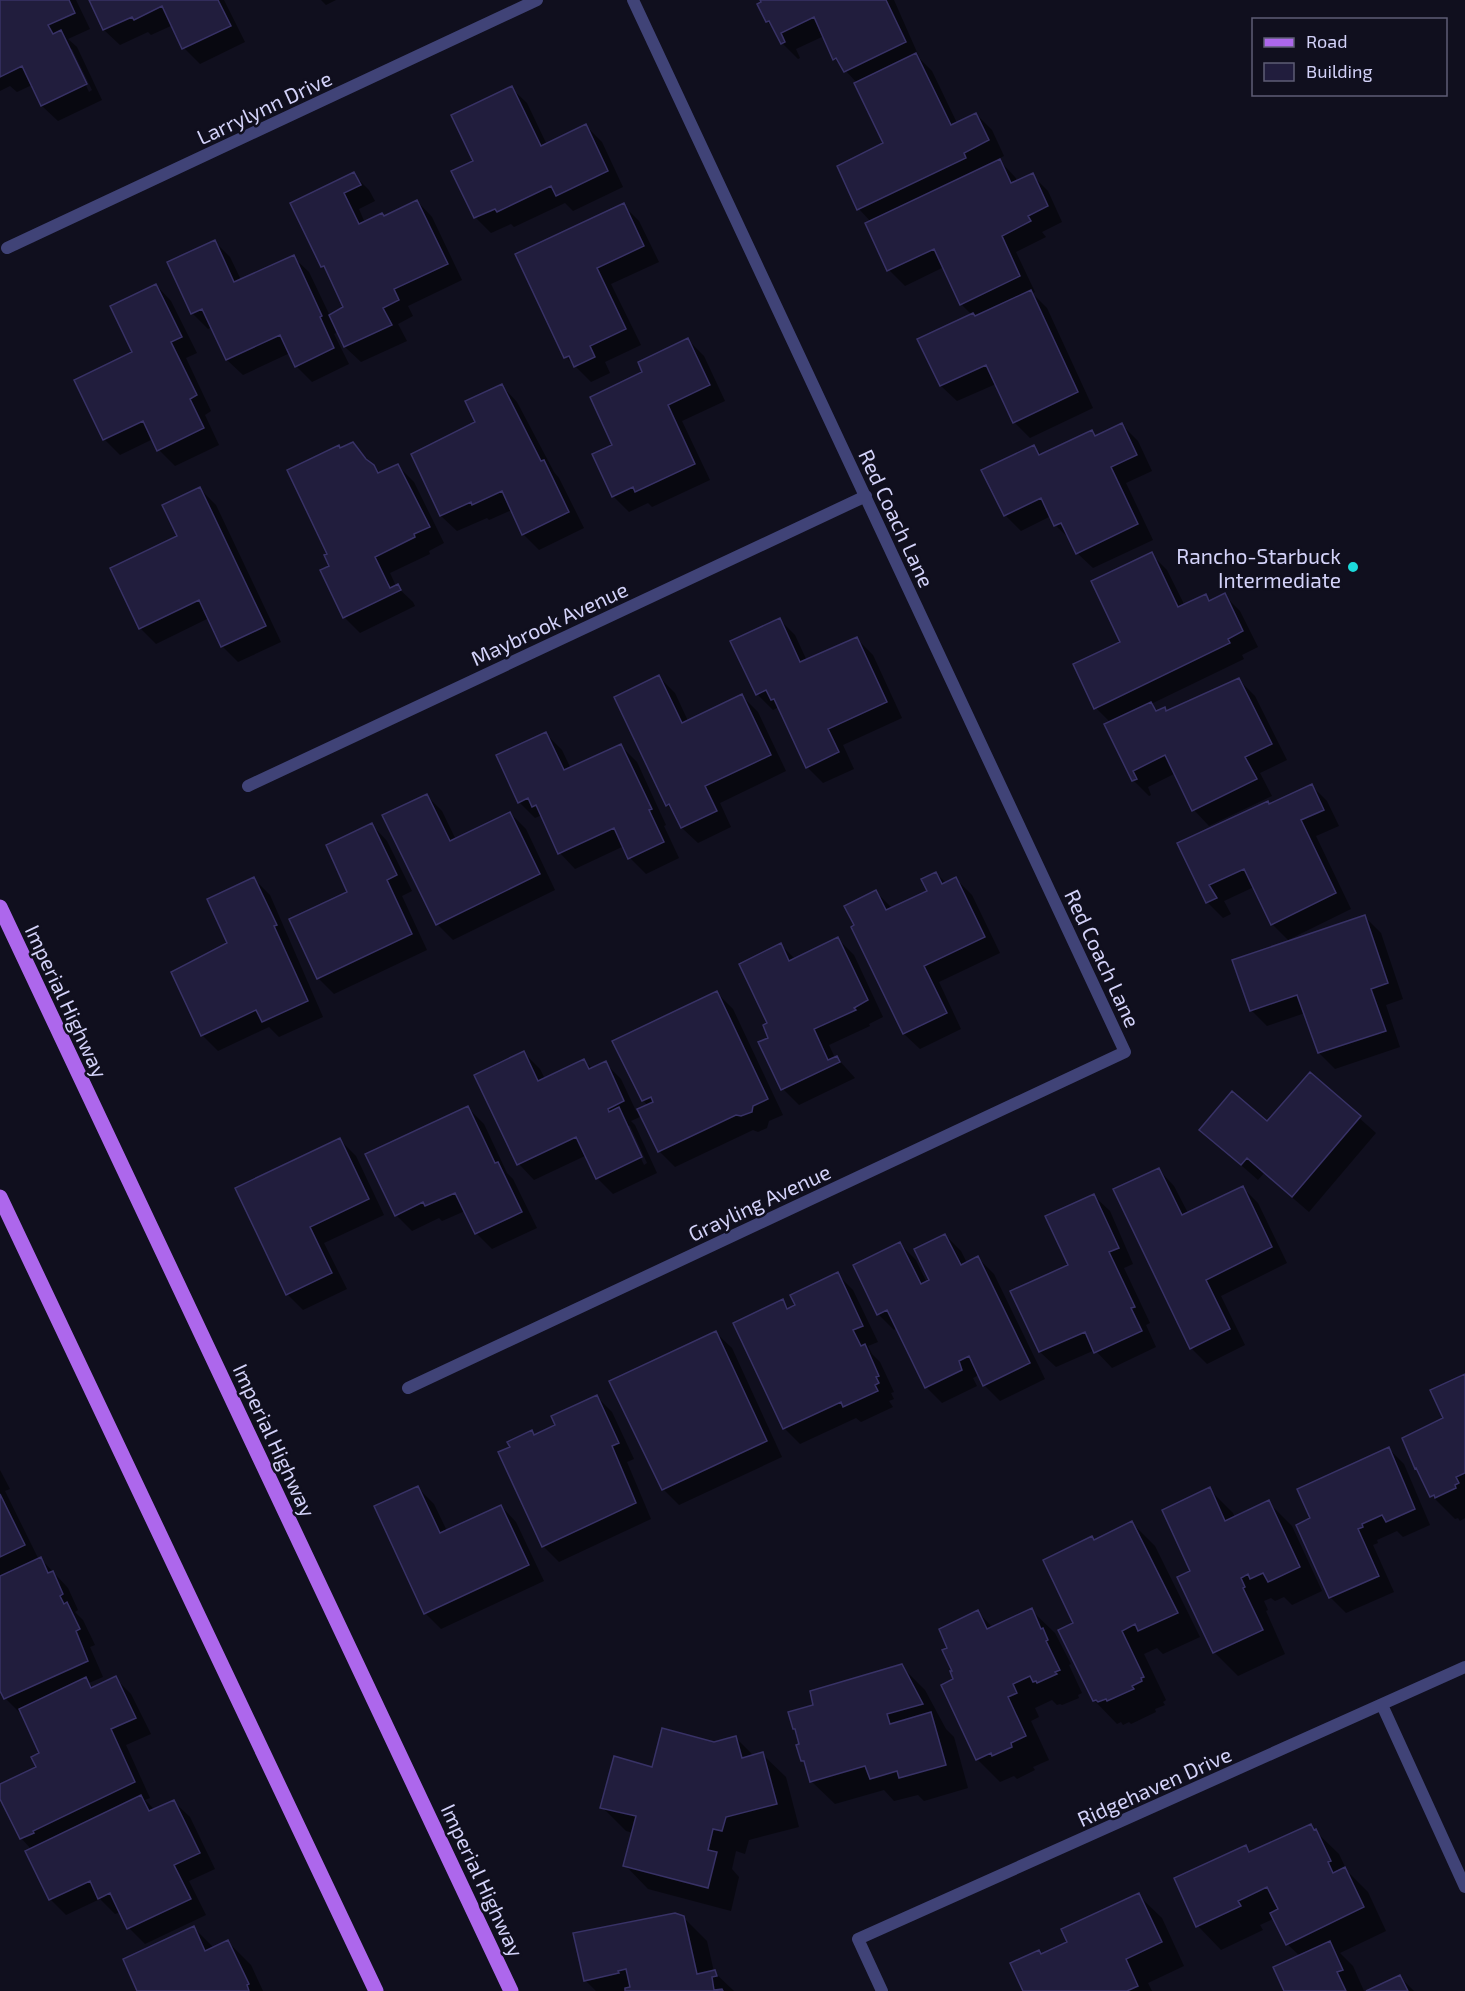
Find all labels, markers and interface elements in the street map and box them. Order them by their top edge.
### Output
legend [1252,18,1447,96]
text: Road [1306,30,1347,52]
text: Building [1306,60,1373,82]
street label: Larrylynn Drive [193,65,335,149]
street label: Red Coach Lane [854,445,940,591]
place label: Rancho-Starbuck Intermediate [1176,543,1341,592]
marker: Rancho-Starbuck Intermediate [1346,560,1360,574]
street label: Maybrook Avenue [467,576,631,670]
street label: Red Coach Lane [1060,885,1146,1031]
street label: Imperial Highway [21,921,113,1081]
street label: Grayling Avenue [684,1158,834,1246]
street label: Imperial Highway [229,1360,321,1520]
street label: Ridgehaven Drive [1073,1741,1235,1831]
street label: Imperial Highway [437,1800,529,1960]

